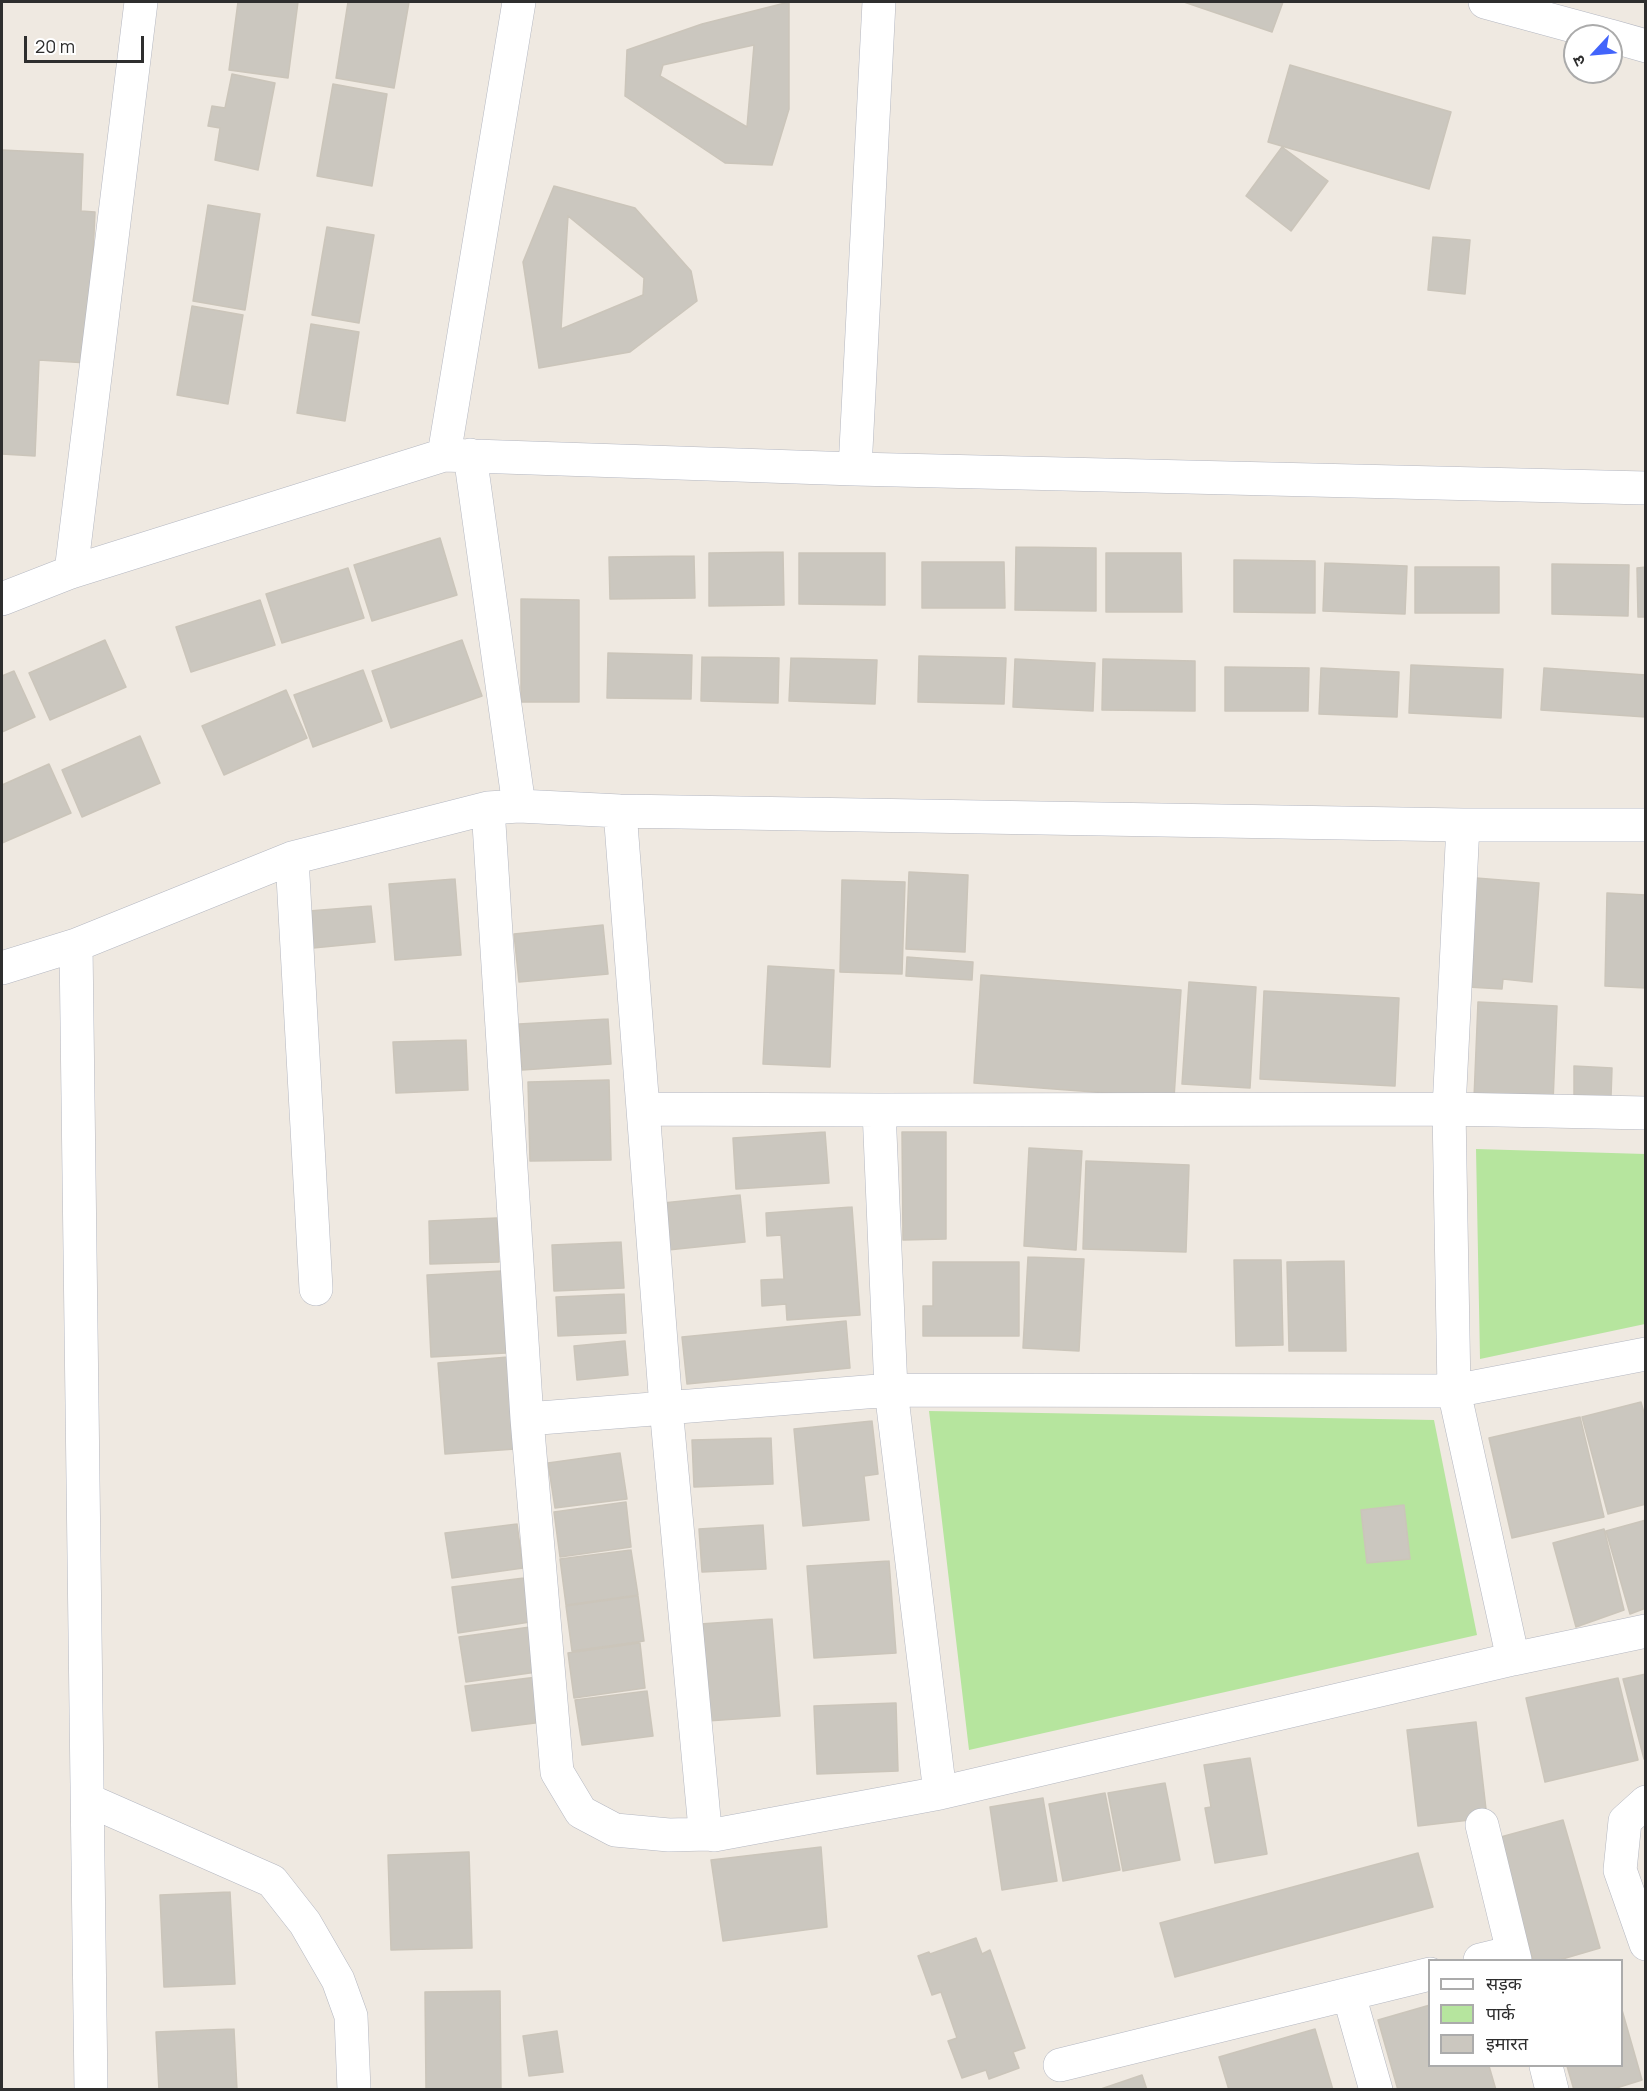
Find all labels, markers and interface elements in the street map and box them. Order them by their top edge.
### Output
scale bar [27,24,147,62]
north arrow [1563,24,1623,84]
text: 20 m [35,34,75,58]
text: उ [1567,52,1591,70]
legend [1428,1959,1623,2067]
text: सड़क [1486,1971,1522,1995]
text: पार्क [1486,2001,1515,2025]
text: इमारत [1486,2031,1528,2055]

